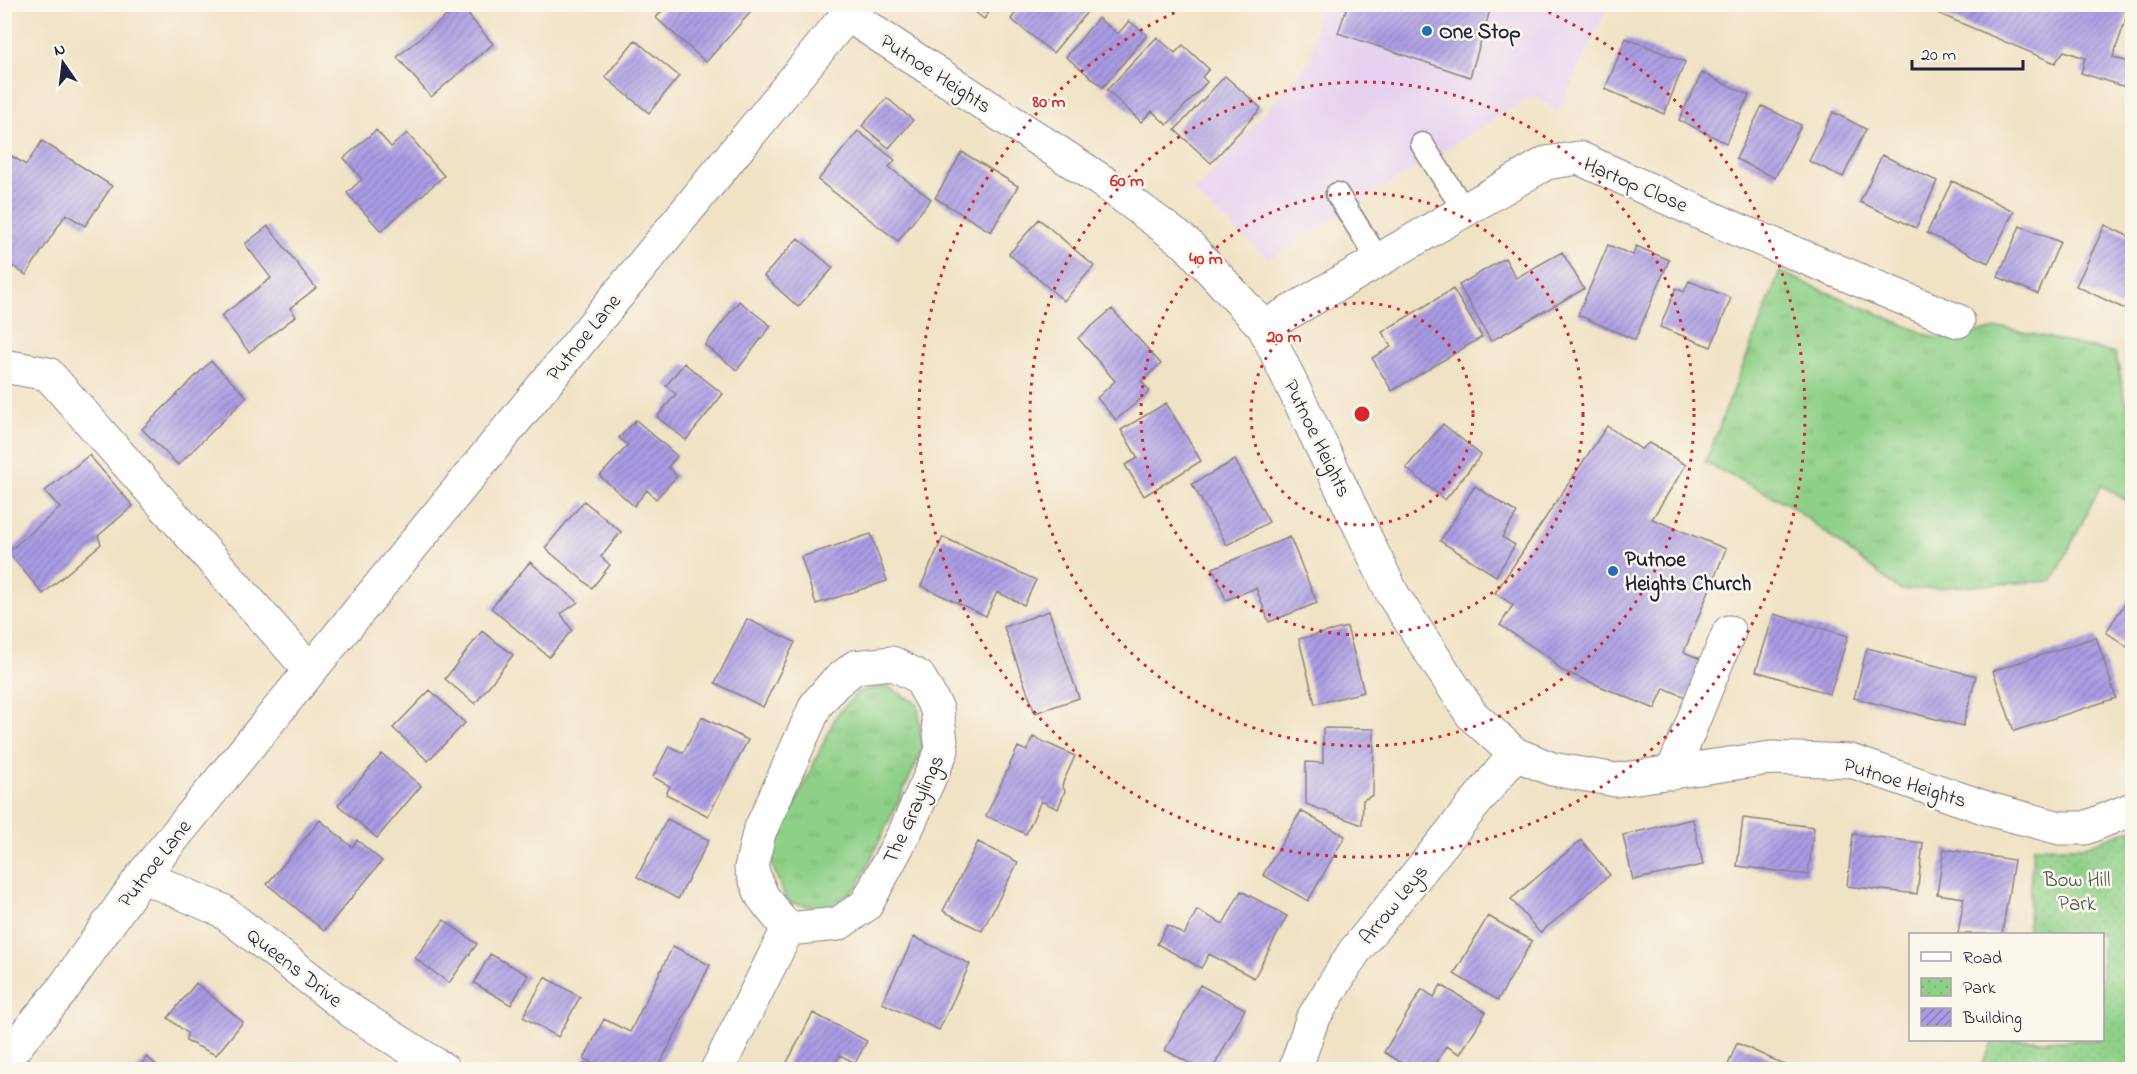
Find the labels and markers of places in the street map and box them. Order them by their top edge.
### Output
place label: One Stop [1439,18,1521,48]
marker: One Stop [1420,24,1434,38]
centre of rings [1352,404,1372,424]
place label: Putnoe Heights Church [1625,546,1751,602]
marker: Putnoe Heights Church [1606,564,1620,578]

